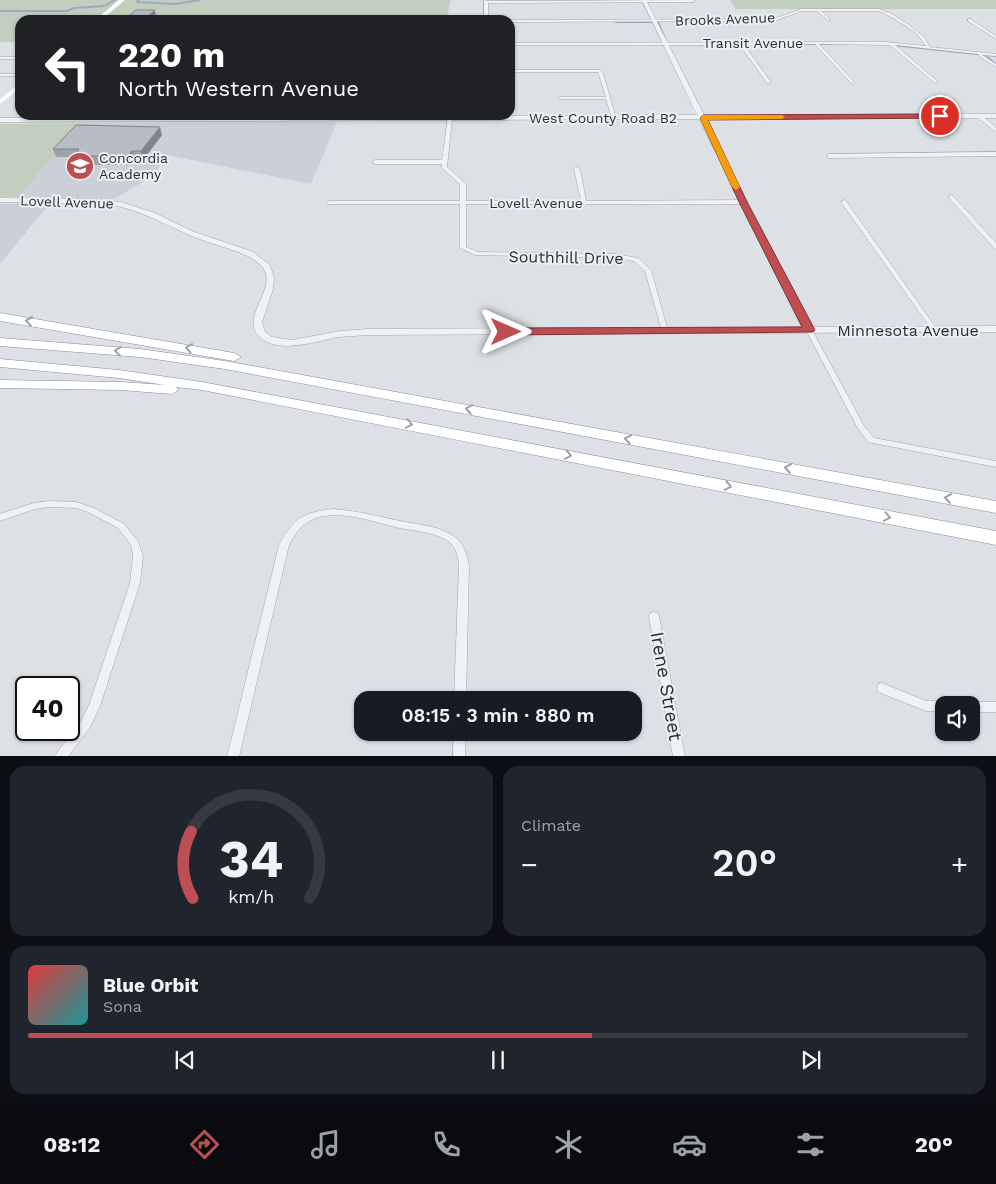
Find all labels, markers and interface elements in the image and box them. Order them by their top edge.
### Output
street label: Brooks Avenue [675,9,775,29]
text: 220 m [118,34,225,76]
icon: left [35,35,100,100]
street label: Transit Avenue [703,35,803,51]
text: North Western Avenue [118,76,359,101]
pin [919,95,961,137]
icon: arrive [926,102,954,130]
street label: West County Road B2 [529,110,677,126]
place label: Concordia Academy [99,150,168,182]
school or university icon: Concordia Academy [65,151,95,181]
street label: Lovell Avenue [20,192,114,212]
street label: Lovell Avenue [489,195,583,211]
street label: Southhill Drive [508,247,624,268]
position arrow [479,305,531,357]
one-way arrow [25,316,33,327]
street label: Minnesota Avenue [837,321,979,340]
one-way arrow [185,344,194,354]
one-way arrow [113,346,121,357]
one-way arrow [464,405,473,415]
one-way arrow [404,418,413,429]
one-way arrow [624,434,633,444]
one-way arrow [564,449,573,460]
one-way arrow [784,464,793,474]
one-way arrow [723,480,732,491]
one-way arrow [944,493,952,504]
one-way arrow [883,511,892,522]
street label: Irene Street [646,630,687,742]
speed limit sign: 40 [15,676,80,741]
map controls [935,696,980,741]
button: sound [935,696,980,741]
text: 08:15 · 3 min · 880 m [401,704,595,727]
text: Climate [521,816,581,835]
text: 34 [219,829,284,890]
text: 20° [712,841,777,885]
text: − [521,848,538,881]
text: + [951,848,968,881]
text: km/h [228,886,275,907]
text: Blue Orbit [103,974,198,997]
text: Sona [103,997,142,1016]
icon: previous [171,1046,199,1074]
icon: pause [484,1046,512,1074]
icon: next [797,1046,825,1074]
icon: directions [187,1127,222,1162]
icon: music [308,1127,343,1162]
icon: phone [429,1127,464,1162]
icon: climate [551,1127,586,1162]
icon: car [672,1127,707,1162]
icon: filters [793,1127,828,1162]
text: 08:12 [43,1132,100,1157]
text: 20° [915,1132,953,1157]

